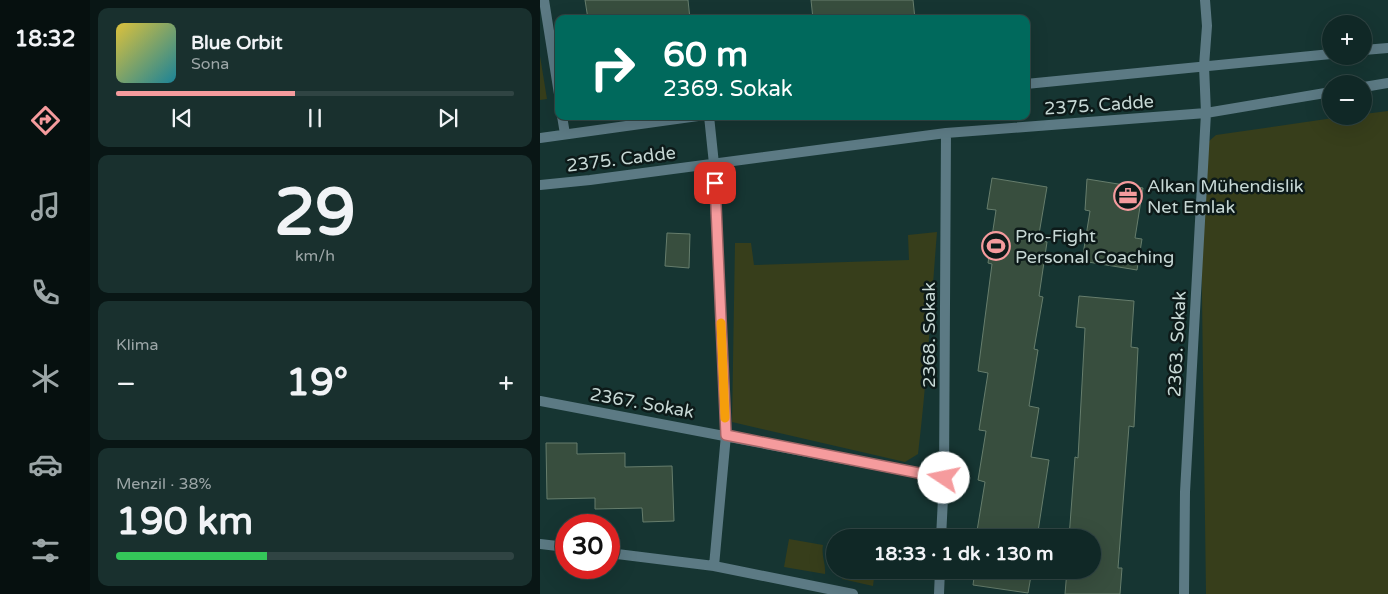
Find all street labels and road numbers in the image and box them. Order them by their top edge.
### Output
street label: 2375. Cadde [1043,90,1155,120]
street label: 2375. Cadde [565,141,677,177]
street label: 2368. Sokak [918,282,940,388]
street label: 2363. Sokak [1163,290,1191,398]
street label: 2367. Sokak [588,383,696,423]

